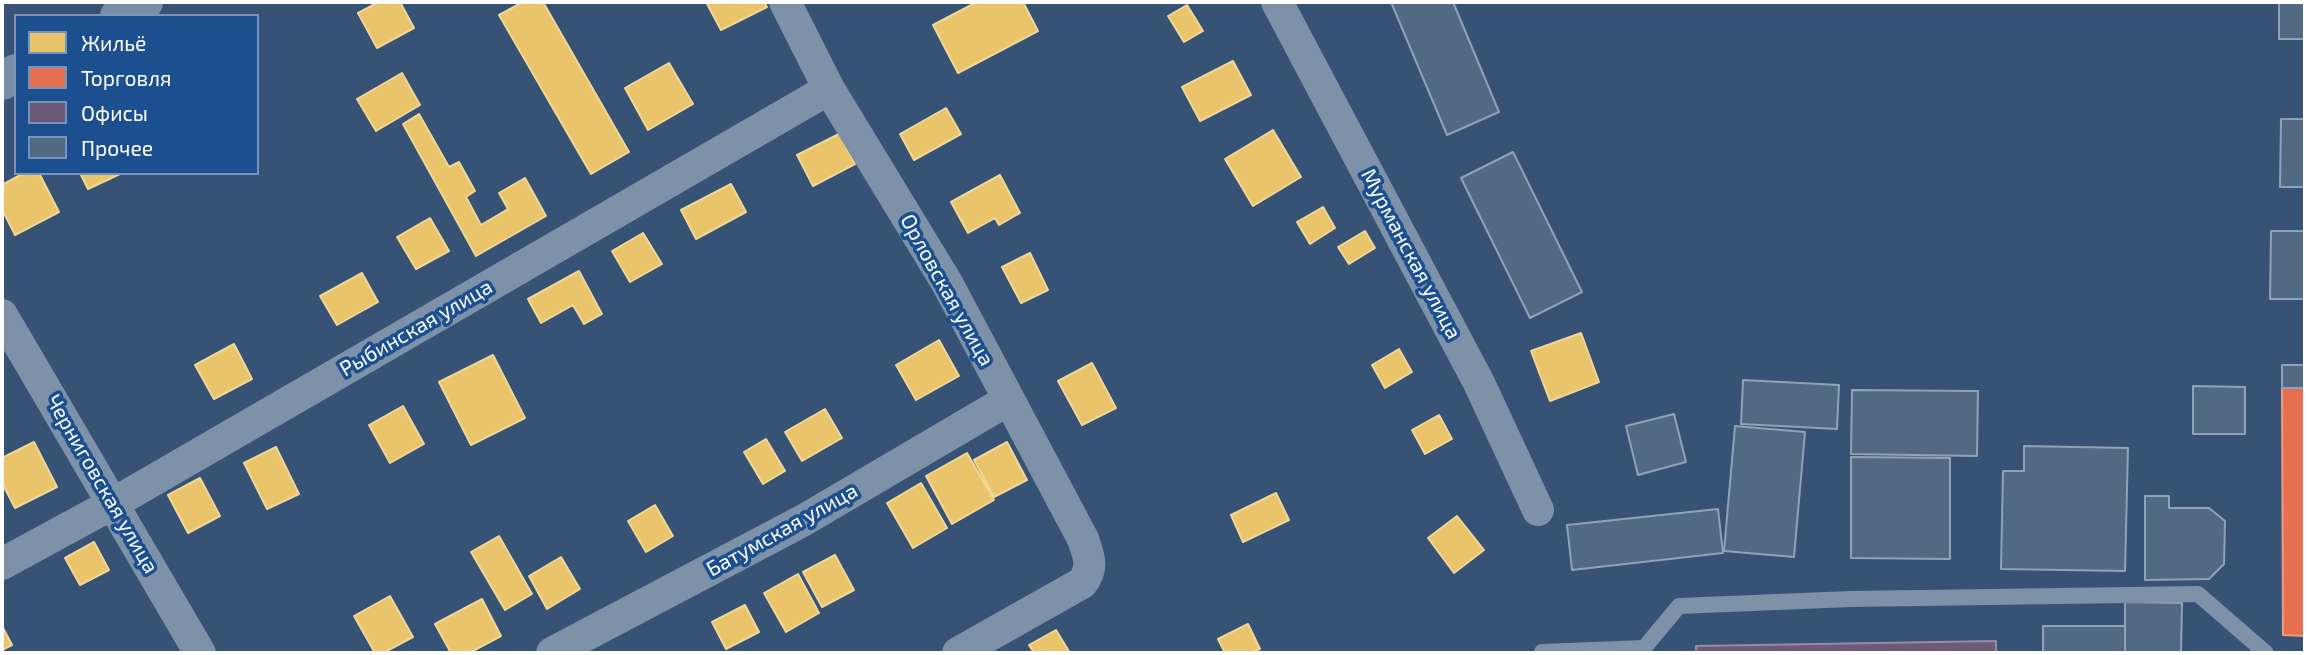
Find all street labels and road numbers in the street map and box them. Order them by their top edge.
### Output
street label: Мурманская улица [1355,165,1467,343]
street label: Орловская улица [895,210,999,370]
street label: Рыбинская улица [335,274,497,382]
street label: Черниговская улица [41,390,163,578]
street label: Батумская улица [702,478,862,582]

